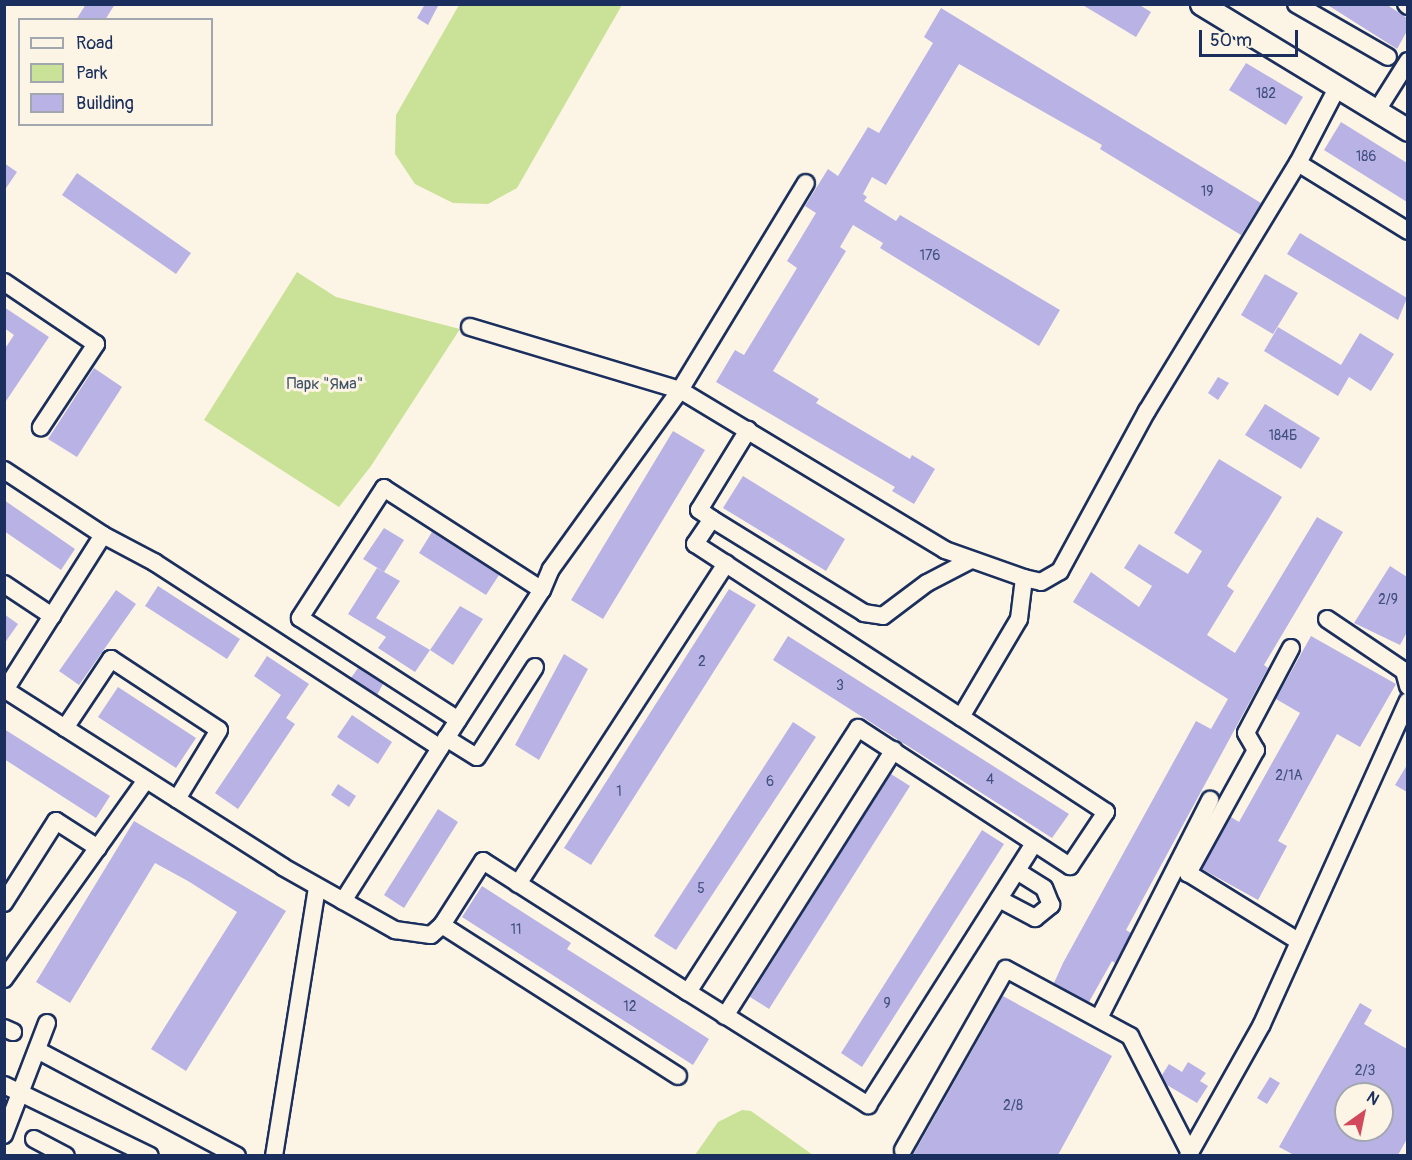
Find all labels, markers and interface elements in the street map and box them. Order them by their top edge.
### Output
legend [18,18,213,126]
scale bar [1202,18,1301,56]
text: 50 m [1210,29,1252,52]
text: Road [76,32,113,55]
text: Park [76,62,108,85]
house number: 182 [1256,86,1276,102]
text: Building [76,92,134,115]
house number: 186 [1356,149,1376,165]
house number: 19 [1201,184,1213,200]
house number: 176 [919,248,941,264]
park label: Парк "Яма" [287,374,363,394]
house number: 184Б [1268,428,1298,444]
house number: 2/9 [1378,592,1398,608]
house number: 2 [698,654,706,670]
house number: 3 [836,678,844,694]
house number: 2/1А [1275,768,1303,784]
house number: 4 [986,772,994,788]
house number: 6 [766,774,774,790]
house number: 1 [616,784,622,800]
house number: 5 [697,881,705,897]
house number: 11 [511,922,521,938]
house number: 9 [883,996,891,1012]
house number: 12 [623,999,637,1015]
house number: 2/3 [1355,1063,1375,1079]
north arrow [1334,1082,1394,1142]
text: N [1363,1087,1383,1110]
house number: 2/8 [1003,1098,1023,1114]

